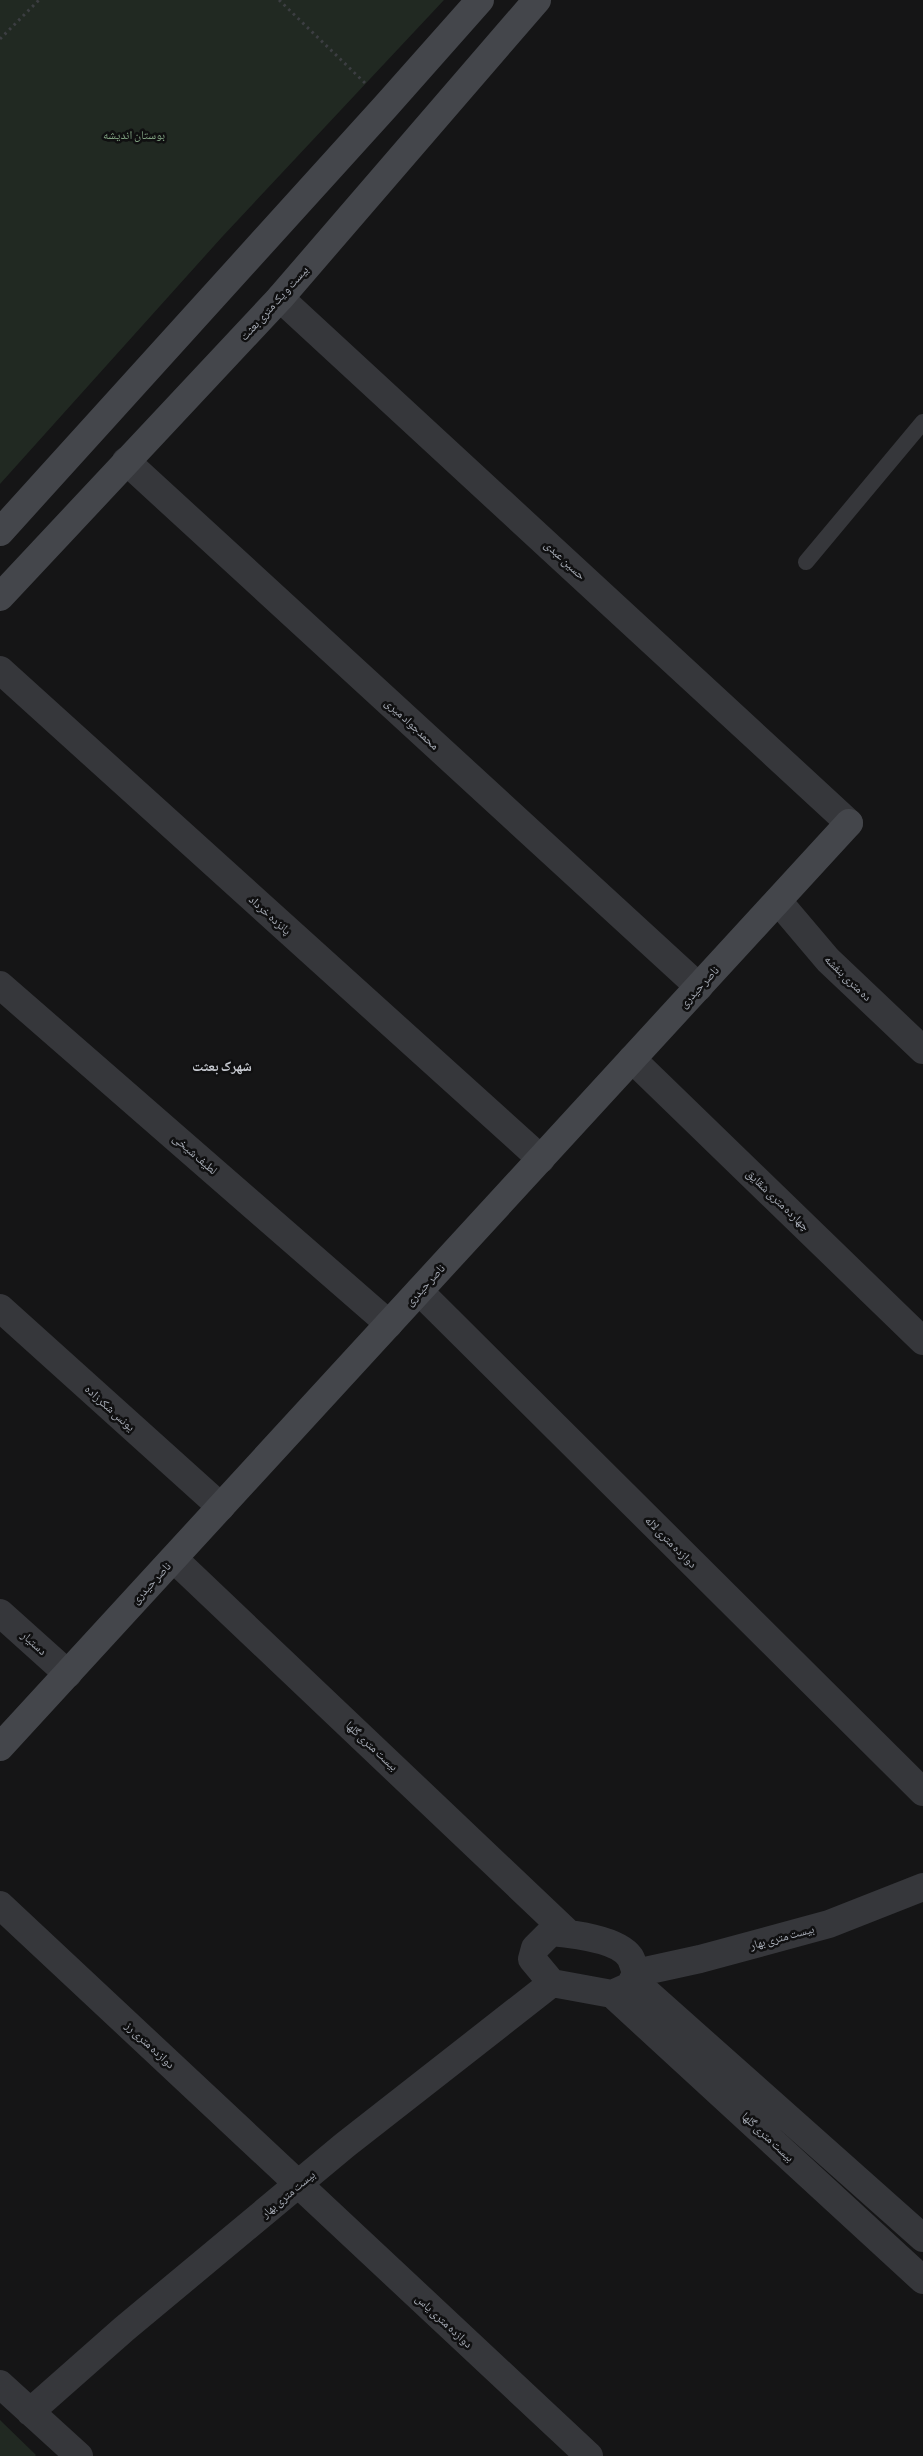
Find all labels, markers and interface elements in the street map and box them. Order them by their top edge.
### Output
park label: بوستان اندیشه [103,128,165,142]
street label: بیست و یک متری بعثت [237,263,311,343]
street label: حسین عبدی [541,537,589,583]
street label: محمدجواد میری [382,695,442,753]
street label: پانزده خرداد [246,892,294,938]
street label: ده متری بنفشه [821,952,874,1004]
street label: ناصر حیدری [676,963,722,1011]
district label: شهرک بعثت [192,1058,252,1075]
street label: لطیف شیخی [170,1131,220,1177]
street label: چهارده متری شقایق [743,1166,813,1234]
street label: ناصر حیدری [402,1261,448,1309]
street label: یونس شکرزاده [82,1382,138,1434]
street label: دوازده متری لاله [642,1513,700,1571]
street label: ناصر حیدری [128,1559,174,1607]
street label: دستیار [18,1627,50,1658]
street label: بیست متری گلها [343,1718,401,1774]
street label: بیست متری بهار [747,1922,816,1953]
street label: دوازده متری رز [122,2018,178,2071]
street label: بیست متری گلها [739,2109,797,2165]
street label: بیست متری بهار [257,2167,318,2222]
street label: دوازده متری یاس [413,2291,475,2351]

